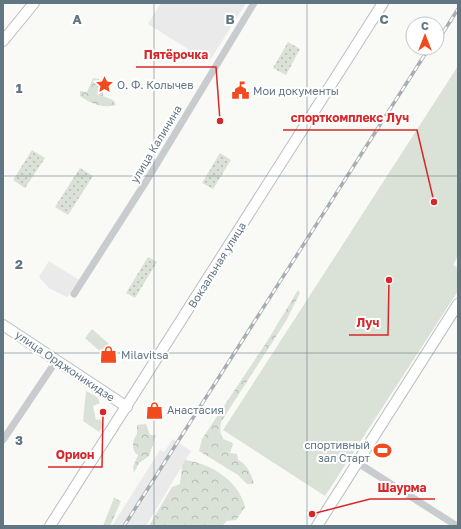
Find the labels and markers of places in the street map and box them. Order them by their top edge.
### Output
callout: Пятёрочка [136,43,216,67]
place icon: О. Ф. Колычев [94,75,114,95]
place label: О. Ф. Колычев [117,78,193,91]
public building icon: Мои документы [230,81,250,101]
place label: Мои документы [253,84,339,97]
callout: спорткомплекс Луч [283,106,417,130]
callout: Луч [349,311,388,335]
shop icon: Milavitsa [98,345,118,365]
place label: Milavitsa [121,348,168,361]
shop icon: Анастасия [144,400,164,420]
place label: Анастасия [167,403,224,416]
place label: спортивный зал Старт [304,438,371,464]
sports icon: спортивный зал Старт [373,441,393,461]
callout: Орион [48,443,102,467]
callout: Шаурма [370,475,435,499]

